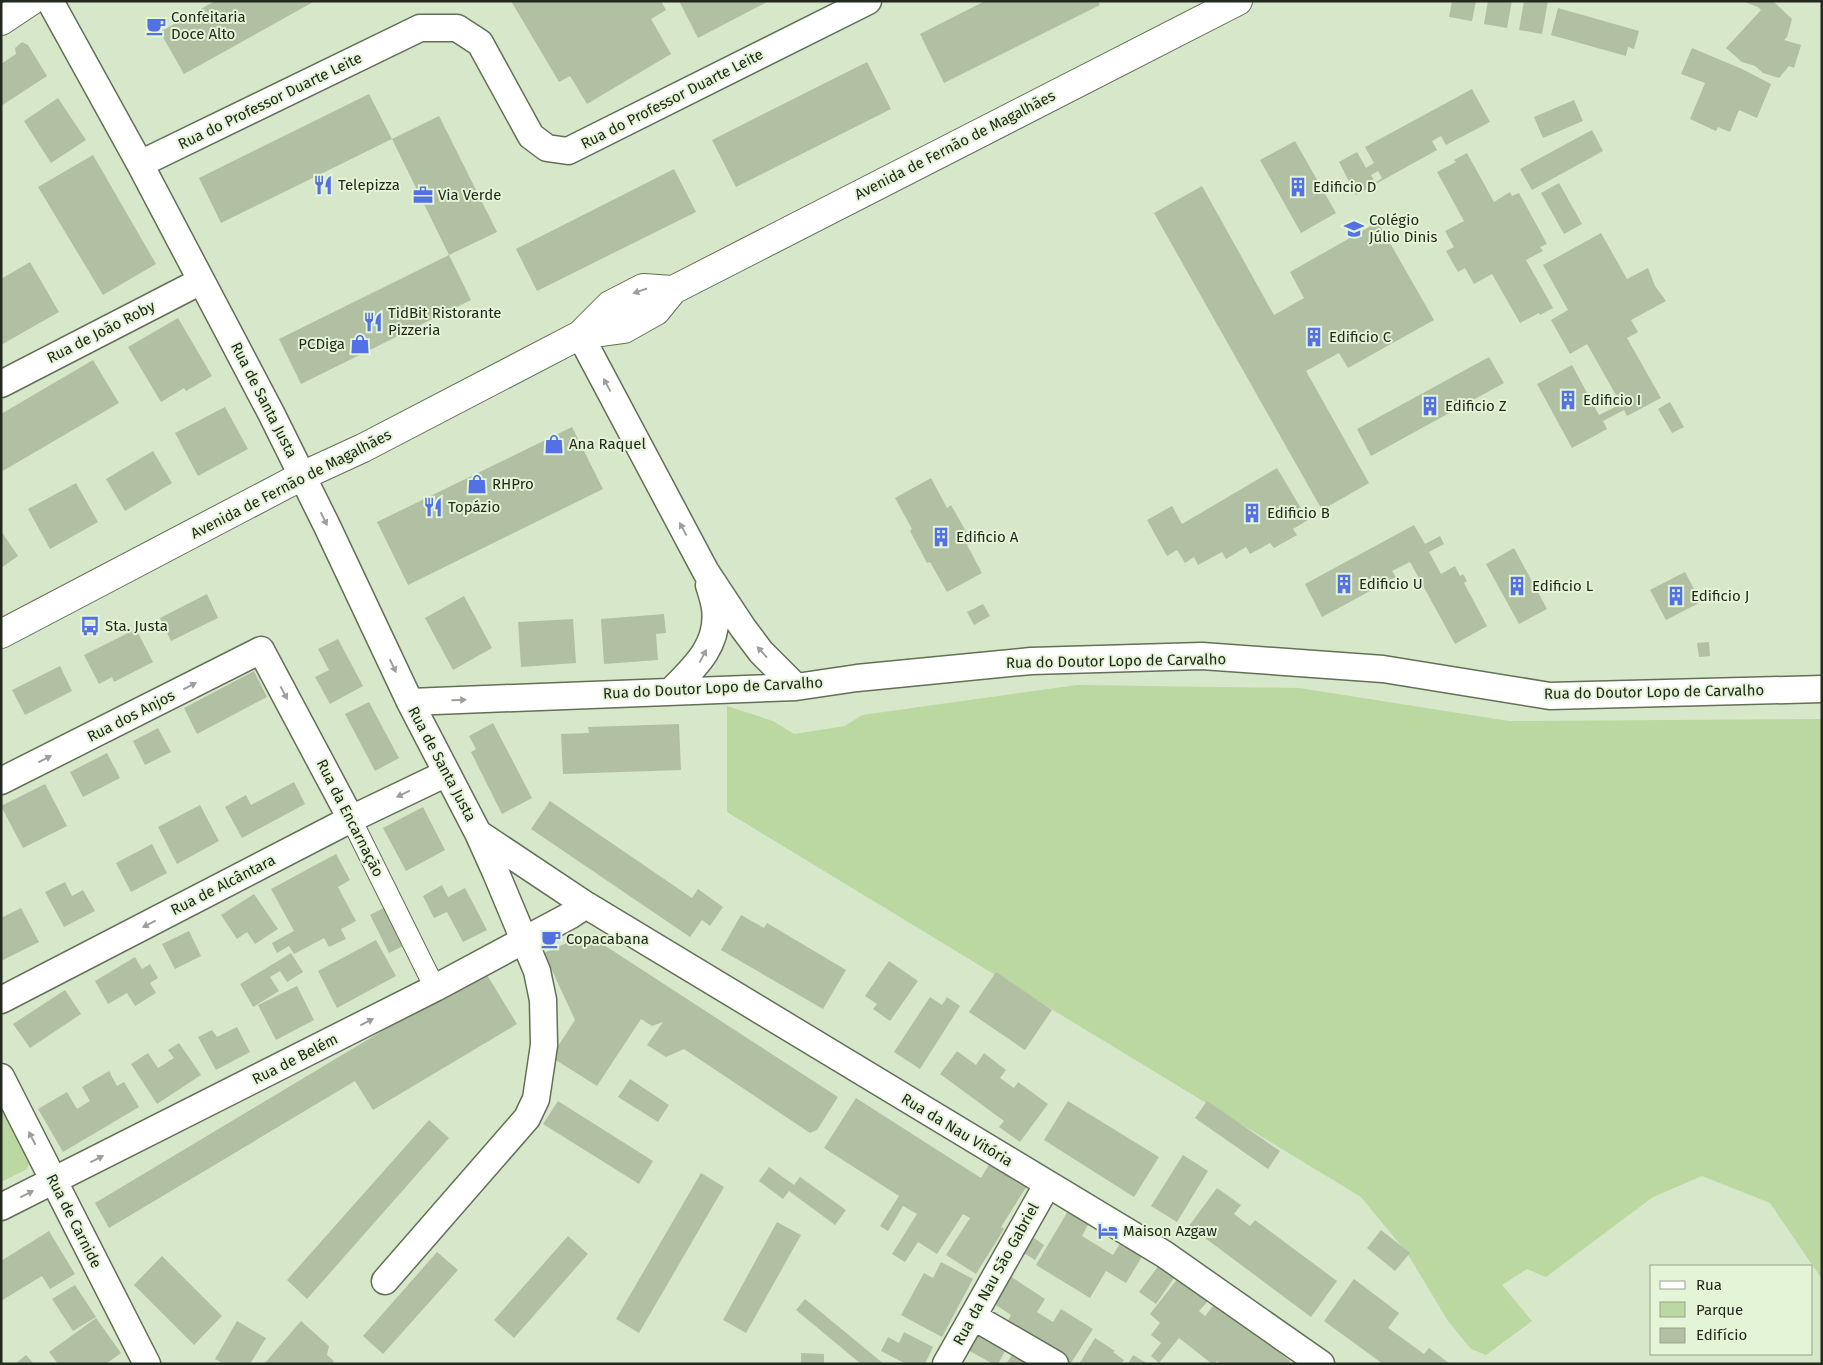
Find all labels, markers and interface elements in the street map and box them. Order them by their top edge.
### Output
place label: Confeitaria Doce Alto [171,8,246,43]
cafe icon: Confeitaria Doce Alto [145,15,167,37]
street label: Rua do Professor Duarte Leite [578,45,766,153]
street label: Rua do Professor Duarte Leite [175,49,365,153]
street label: Avenida de Fernão de Magalhães [852,86,1058,204]
restaurant icon: Telepizza [312,174,334,196]
place label: Telepizza [338,176,400,194]
building icon: Edificio D [1287,176,1309,198]
place label: Edificio D [1313,178,1376,196]
office icon: Via Verde [412,184,434,206]
place label: Via Verde [438,186,501,204]
place label: Colégio Júlio Dinis [1369,211,1438,246]
school or university icon: Colégio Júlio Dinis [1343,218,1365,240]
one-way arrow [632,287,647,295]
street label: Rua de João Roby [44,297,159,367]
place label: TidBit Ristorante Pizzeria [388,304,502,339]
restaurant icon: TidBit Ristorante Pizzeria [362,311,384,333]
building icon: Edificio C [1303,326,1325,348]
place label: Edificio C [1329,328,1392,346]
shop icon: PCDiga [349,333,371,355]
place label: PCDiga [298,335,345,353]
street label: Rua de Santa Justa [227,339,301,461]
one-way arrow [603,378,611,393]
building icon: Edificio I [1557,389,1579,411]
place label: Edificio I [1583,391,1641,409]
building icon: Edificio Z [1419,395,1441,417]
place label: Edificio Z [1445,397,1507,415]
street label: Avenida de Fernão de Magalhães [188,425,394,543]
shop icon: Ana Raquel [543,433,565,455]
place label: Ana Raquel [569,435,646,453]
shop icon: RHPro [466,473,488,495]
place label: RHPro [492,475,534,493]
restaurant icon: Topázio [422,496,444,518]
place label: Topázio [448,498,500,516]
building icon: Edificio B [1241,502,1263,524]
place label: Edificio B [1267,504,1330,522]
one-way arrow [320,512,328,526]
one-way arrow [679,522,687,536]
building icon: Edificio A [930,526,952,548]
place label: Edificio A [956,528,1019,546]
building icon: Edificio U [1333,573,1355,595]
place label: Edificio U [1359,575,1423,593]
building icon: Edificio L [1506,575,1528,597]
place label: Edificio L [1532,577,1594,595]
building icon: Edificio J [1665,585,1687,607]
place label: Edificio J [1691,587,1749,605]
bus stop icon: Sta. Justa [79,615,101,637]
place label: Sta. Justa [105,617,168,635]
one-way arrow [756,647,768,659]
one-way arrow [699,648,707,663]
street label: Rua do Doutor Lopo de Carvalho [1006,650,1226,672]
one-way arrow [389,659,397,673]
street label: Rua do Doutor Lopo de Carvalho [602,673,824,703]
street label: Rua do Doutor Lopo de Carvalho [1544,681,1764,703]
one-way arrow [183,682,197,690]
street label: Rua dos Anjos [84,686,178,746]
one-way arrow [280,686,288,700]
one-way arrow [451,696,467,704]
street label: Rua de Santa Justa [404,704,480,824]
one-way arrow [38,755,52,763]
street label: Rua da Encarnação [313,756,387,880]
one-way arrow [396,790,410,798]
street label: Rua de Alcântara [168,851,278,919]
one-way arrow [142,920,156,928]
cafe icon: Copacabana [540,928,562,950]
place label: Copacabana [566,930,649,948]
one-way arrow [360,1018,374,1026]
street label: Rua de Belém [249,1030,341,1088]
street label: Rua da Nau Vitória [898,1090,1016,1170]
one-way arrow [28,1131,36,1145]
one-way arrow [90,1155,104,1163]
street label: Rua de Carnide [43,1171,105,1271]
one-way arrow [20,1190,35,1198]
street label: Rua da Nau São Gabriel [949,1199,1043,1348]
hotel icon: Maison Azgaw [1097,1220,1119,1242]
place label: Maison Azgaw [1123,1222,1217,1240]
legend [1650,1265,1813,1355]
text: Rua [1696,1276,1722,1294]
text: Parque [1696,1301,1743,1319]
text: Edifício [1696,1326,1747,1344]

